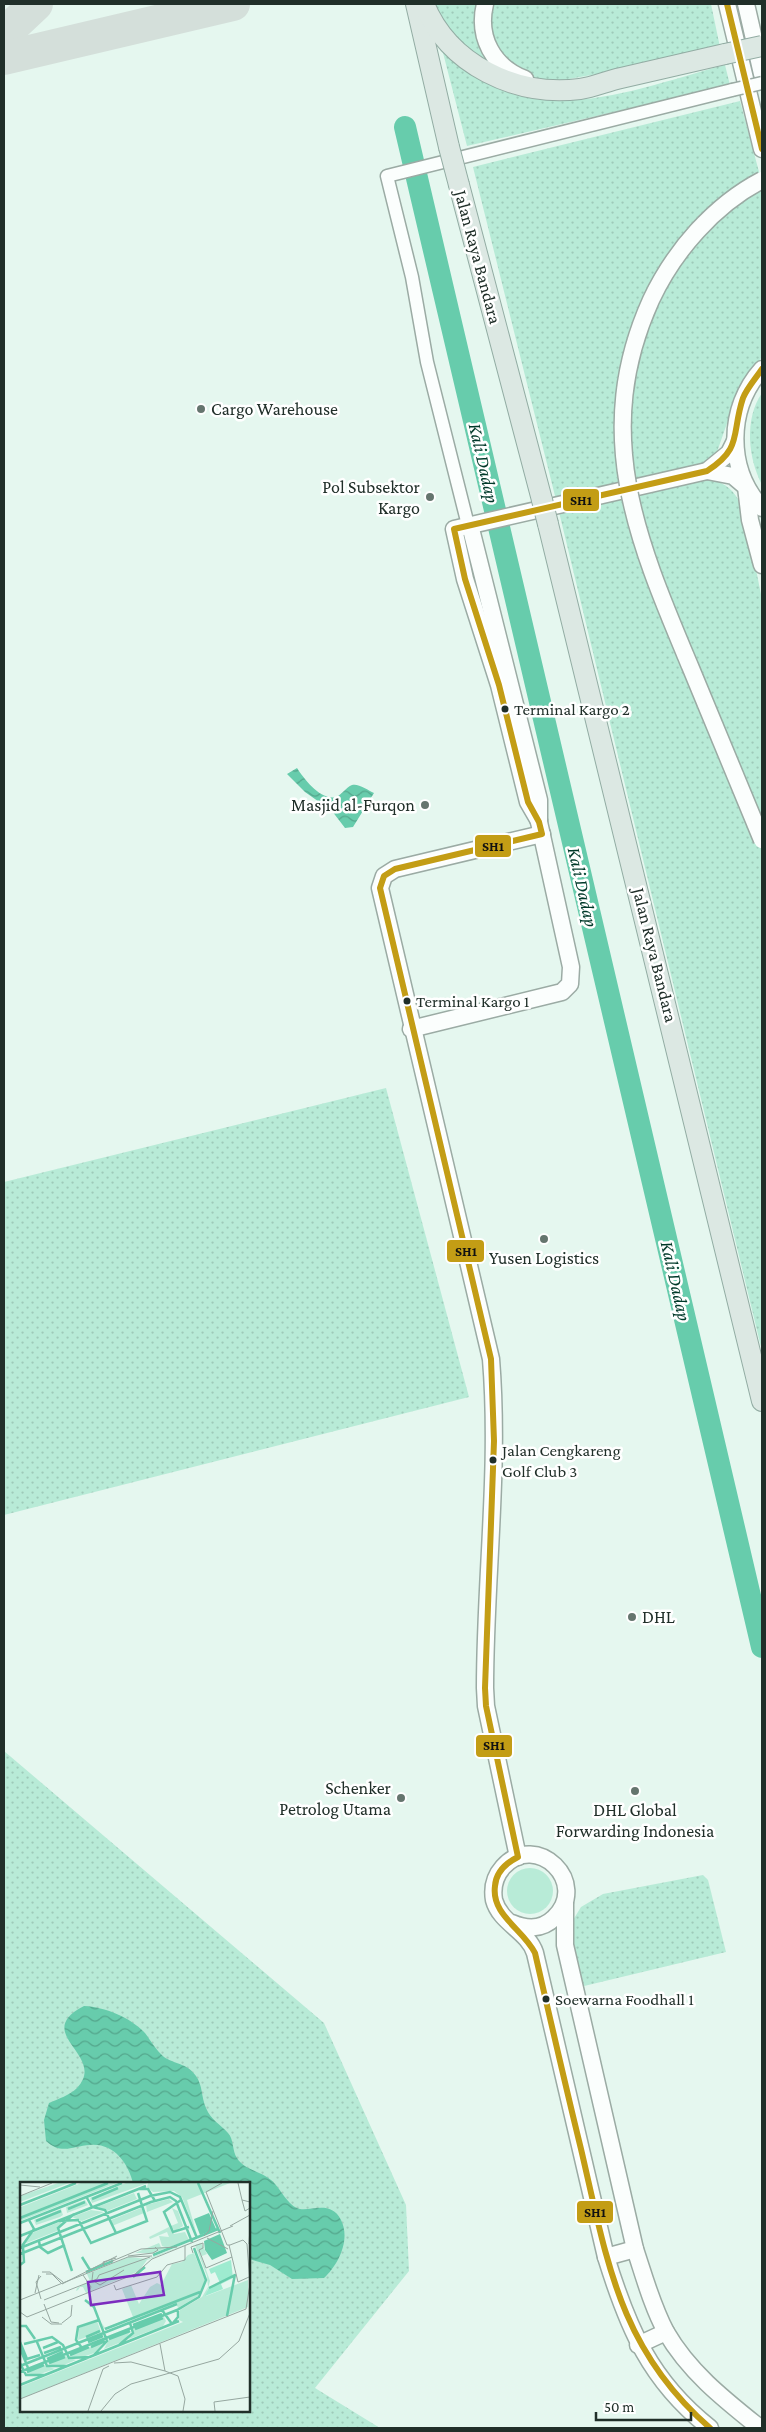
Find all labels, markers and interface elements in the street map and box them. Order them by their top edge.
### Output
street label: Jalan Raya Bandara [450,186,505,326]
place label: Cargo Warehouse [211,399,338,419]
marker: Cargo Warehouse [195,403,207,415]
water label: Kali Dadap [465,421,503,505]
place label: Pol Subsektor Kargo [322,477,421,518]
line badge: SH1 [562,488,600,512]
marker: Pol Subsektor Kargo [424,491,436,503]
text: SH1 [570,492,592,508]
place label: Terminal Kargo 2 [514,700,630,719]
marker: Terminal Kargo 2 [500,704,510,714]
place label: Masjid al-Furqon [291,795,415,816]
marker: Masjid al-Furqon [419,799,431,811]
line badge: SH1 [474,834,512,858]
text: SH1 [482,838,504,854]
water label: Kali Dadap [564,845,602,929]
street label: Jalan Raya Bandara [628,884,681,1024]
place label: Terminal Kargo 1 [416,992,530,1011]
marker: Terminal Kargo 1 [402,996,412,1006]
marker: Yusen Logistics [538,1233,550,1245]
line badge: SH1 [446,1239,485,1263]
water label: Kali Dadap [657,1239,695,1323]
text: SH1 [455,1243,477,1259]
place label: Yusen Logistics [489,1248,599,1268]
place label: Jalan Cengkareng Golf Club 3 [500,1441,621,1481]
marker: Jalan Cengkareng Golf Club 3 [488,1455,498,1465]
place label: DHL [642,1607,675,1627]
marker: DHL [626,1611,638,1623]
line badge: SH1 [475,1734,513,1758]
text: SH1 [483,1737,505,1753]
place label: Schenker Petrolog Utama [279,1778,392,1819]
marker: DHL Global Forwarding Indonesia [629,1785,641,1797]
marker: Schenker Petrolog Utama [395,1792,407,1804]
place label: DHL Global Forwarding Indonesia [556,1800,714,1841]
place label: Soewarna Foodhall 1 [555,1990,694,2009]
marker: Soewarna Foodhall 1 [541,1994,551,2004]
inset map [20,2182,250,2412]
line badge: SH1 [576,2200,614,2224]
text: SH1 [584,2204,606,2220]
scale bar [596,2390,691,2422]
text: 50 m [604,2399,634,2415]

